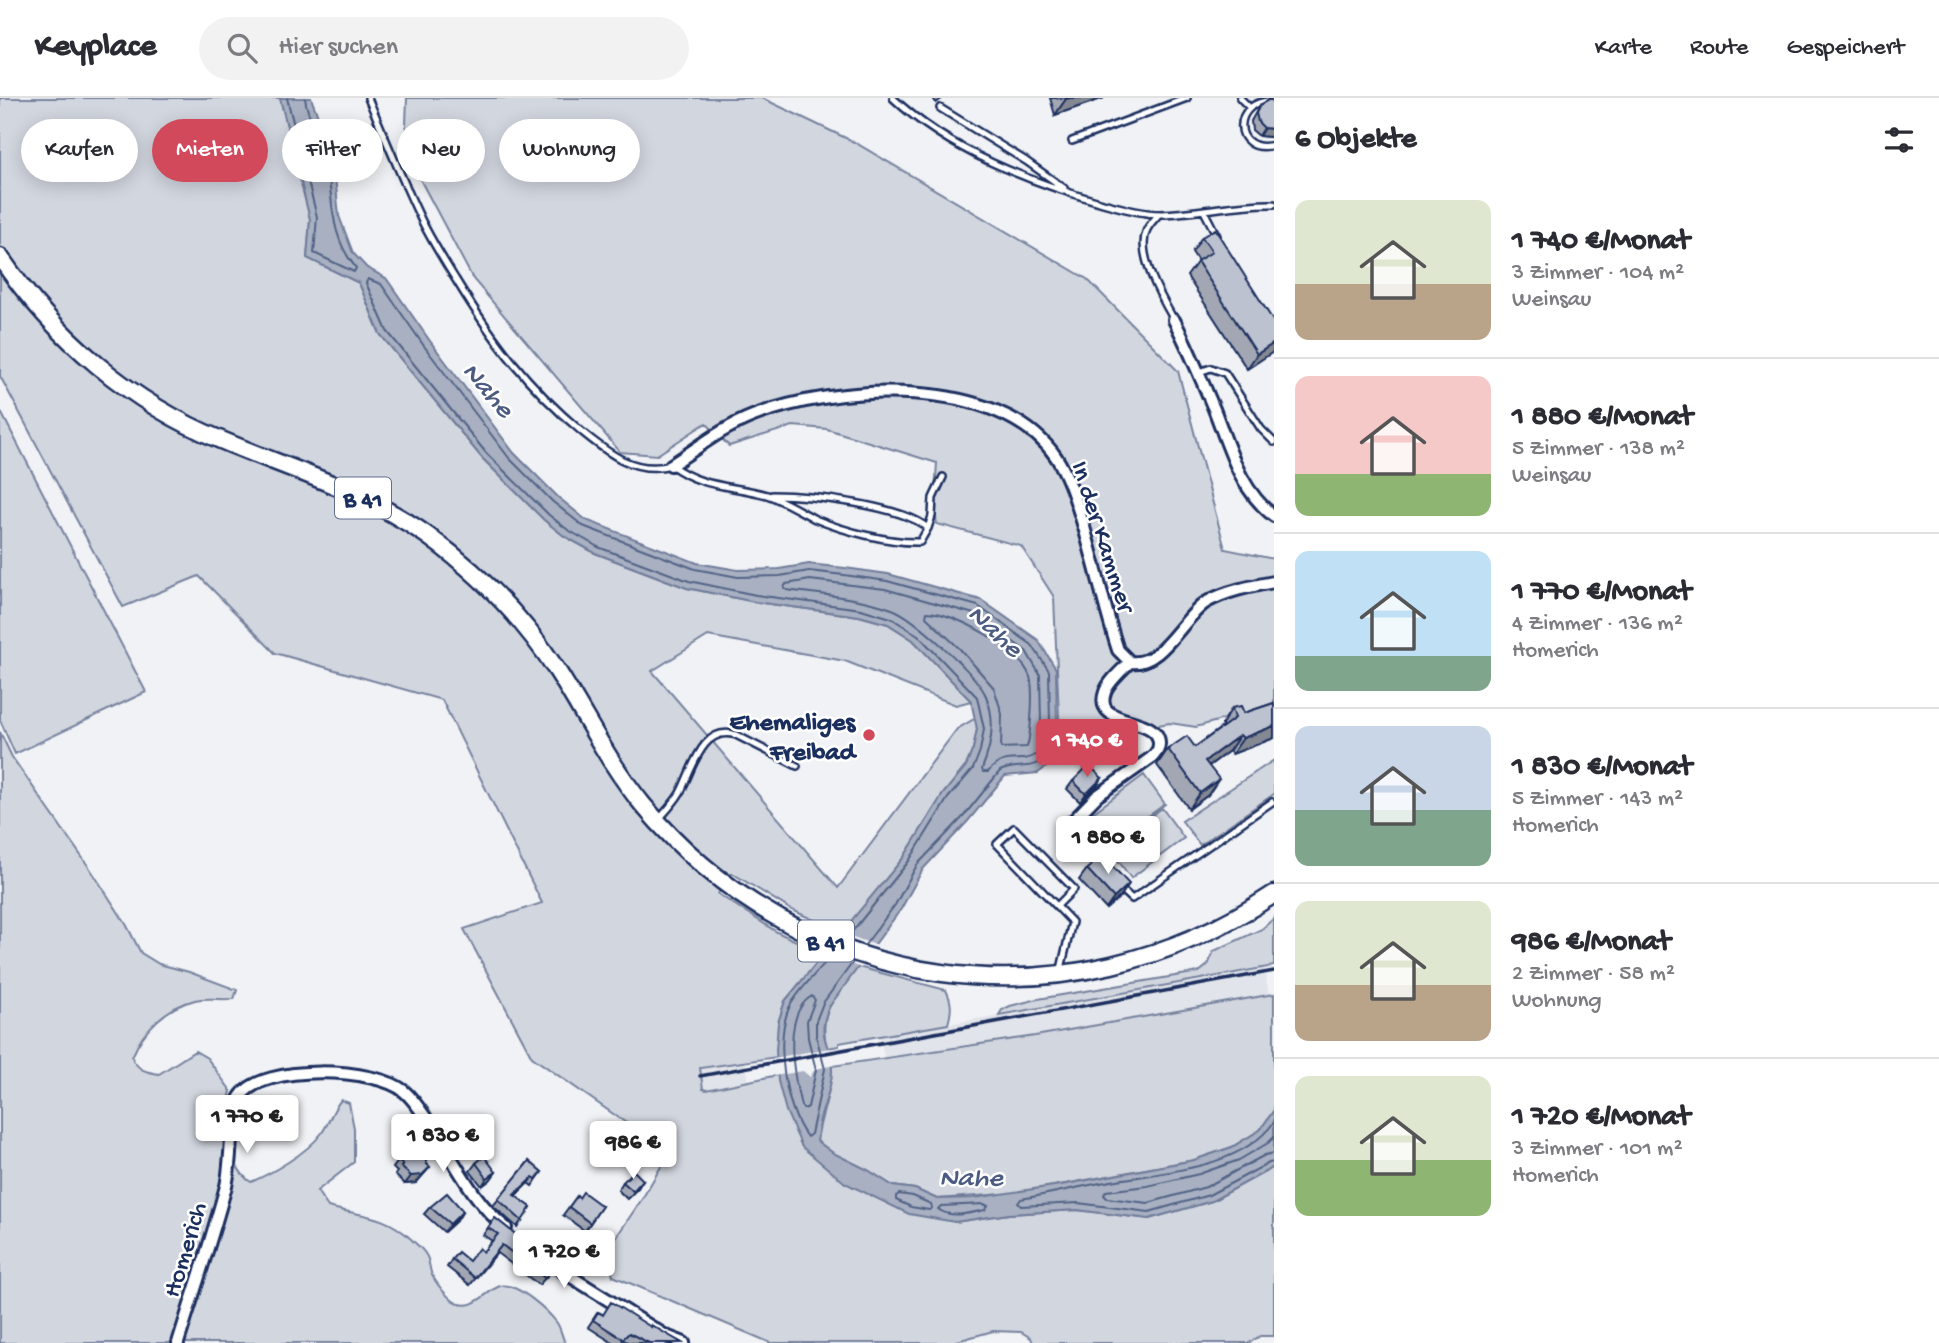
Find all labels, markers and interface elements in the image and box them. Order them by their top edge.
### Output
search box [199,17,689,80]
text: Keyplace [35,29,157,67]
icon: search [223,29,261,67]
text: Hier suchen [279,33,398,64]
text: Karte [1595,34,1652,63]
text: Route [1690,34,1749,63]
text: Gespeichert [1787,34,1904,63]
chip: Kaufen [21,119,138,182]
chip: Mieten [152,119,268,182]
chip: Filter [282,119,383,182]
chip: Neu [397,119,485,182]
chip: Wohnung [499,119,640,182]
icon: filters [1880,121,1918,159]
text: 6 Objekte [1295,123,1417,158]
text: 1 740 €/Monat [1512,225,1690,260]
icon: home [1351,228,1435,312]
text: 3 Zimmer · 104 m² [1512,260,1684,287]
text: Weinsau [1512,287,1591,314]
water label: Nahe [453,356,521,427]
text: 1 880 €/Monat [1512,401,1693,436]
icon: home [1351,404,1435,488]
text: 5 Zimmer · 138 m² [1512,436,1685,463]
street label: In der Kammer [1062,458,1141,620]
text: Weinsau [1512,463,1591,490]
road number: B 41 [335,478,391,519]
text: 1 770 €/Monat [1512,576,1691,611]
icon: home [1351,579,1435,663]
water label: Nahe [960,599,1029,667]
text: 4 Zimmer · 136 m² [1512,611,1683,638]
text: Homerich [1512,638,1599,665]
place label: Ehemaliges Freibad [729,709,858,770]
pin: 1 740 € [1022,720,1152,779]
marker: Ehemaliges Freibad [861,727,877,743]
text: 1 740 € [1052,728,1122,755]
text: 1 830 €/Monat [1512,751,1692,786]
icon: home [1351,754,1435,838]
text: 5 Zimmer · 143 m² [1512,786,1683,813]
text: Homerich [1512,813,1599,840]
pin: 1 880 € [1043,816,1173,876]
text: 1 880 € [1072,825,1144,852]
road number: B 41 [798,920,854,962]
text: 986 €/Monat [1512,926,1670,961]
icon: home [1351,929,1435,1013]
text: 2 Zimmer · 58 m² [1512,961,1675,988]
text: Wohnung [1512,988,1602,1015]
pin: 1 770 € [182,1096,312,1155]
text: 1 720 €/Monat [1512,1101,1690,1136]
text: 1 770 € [212,1104,282,1131]
icon: home [1351,1104,1435,1188]
pin: 1 830 € [378,1114,508,1174]
pin: 986 € [584,1122,682,1181]
text: 1 830 € [407,1123,479,1150]
text: 986 € [606,1130,660,1157]
text: 3 Zimmer · 101 m² [1512,1136,1683,1163]
water label: Nahe [939,1163,1004,1196]
text: Homerich [1512,1163,1599,1190]
street label: Homerich [158,1199,216,1302]
pin: 1 720 € [499,1230,629,1290]
text: 1 720 € [529,1239,599,1266]

